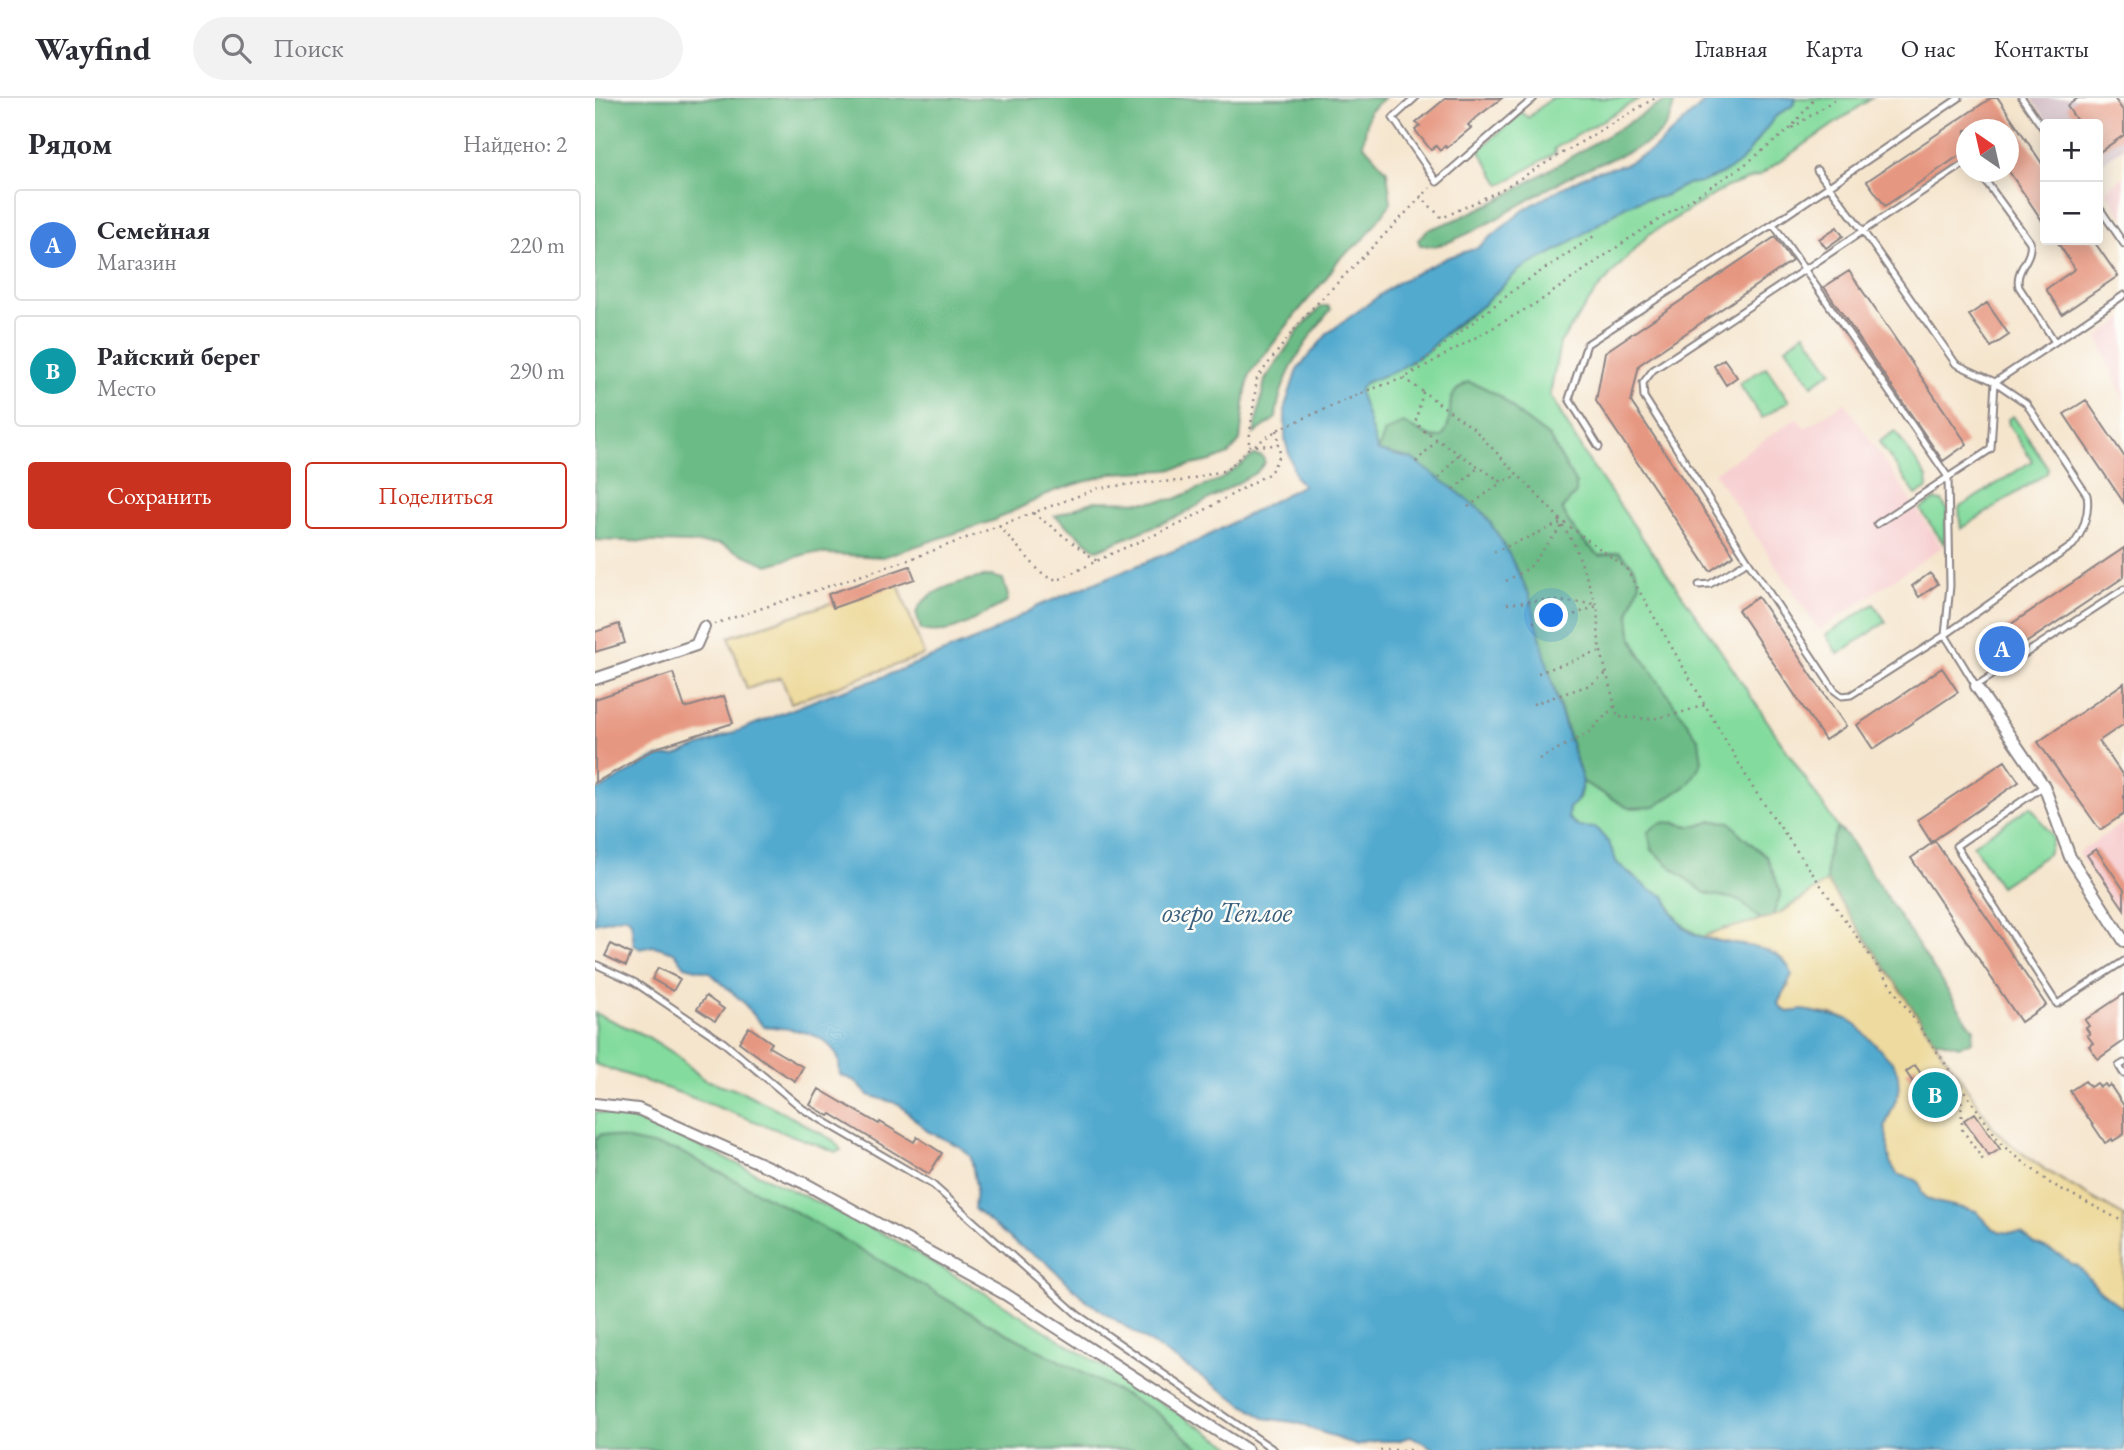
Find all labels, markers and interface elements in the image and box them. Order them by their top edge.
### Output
search box [193,17,683,80]
text: Wayfind [35,27,151,70]
icon: search [217,29,255,67]
text: Поиск [273,31,344,65]
text: Главная [1694,33,1768,64]
text: Карта [1806,33,1863,64]
text: О нас [1901,33,1956,64]
text: Контакты [1994,33,2089,64]
north arrow [1956,119,2019,182]
map controls [2040,119,2103,245]
button: + [2040,119,2103,182]
text: Рядом [28,124,112,163]
text: Найдено: 2 [463,129,567,159]
button: − [2040,182,2103,245]
text: Семейная [97,213,210,247]
text: A [45,230,61,260]
text: 220 m [509,230,565,260]
text: Магазин [97,247,176,277]
text: Райский берег [97,339,260,373]
text: B [46,356,60,386]
text: 290 m [509,356,565,386]
text: Место [97,373,156,403]
button: Сохранить [28,462,291,529]
button: Поделиться [305,462,567,529]
your location [1534,598,1568,632]
pin: A [1979,623,2025,675]
water label: озеро Теплое [1162,894,1293,930]
pin: B [1912,1069,1958,1121]

